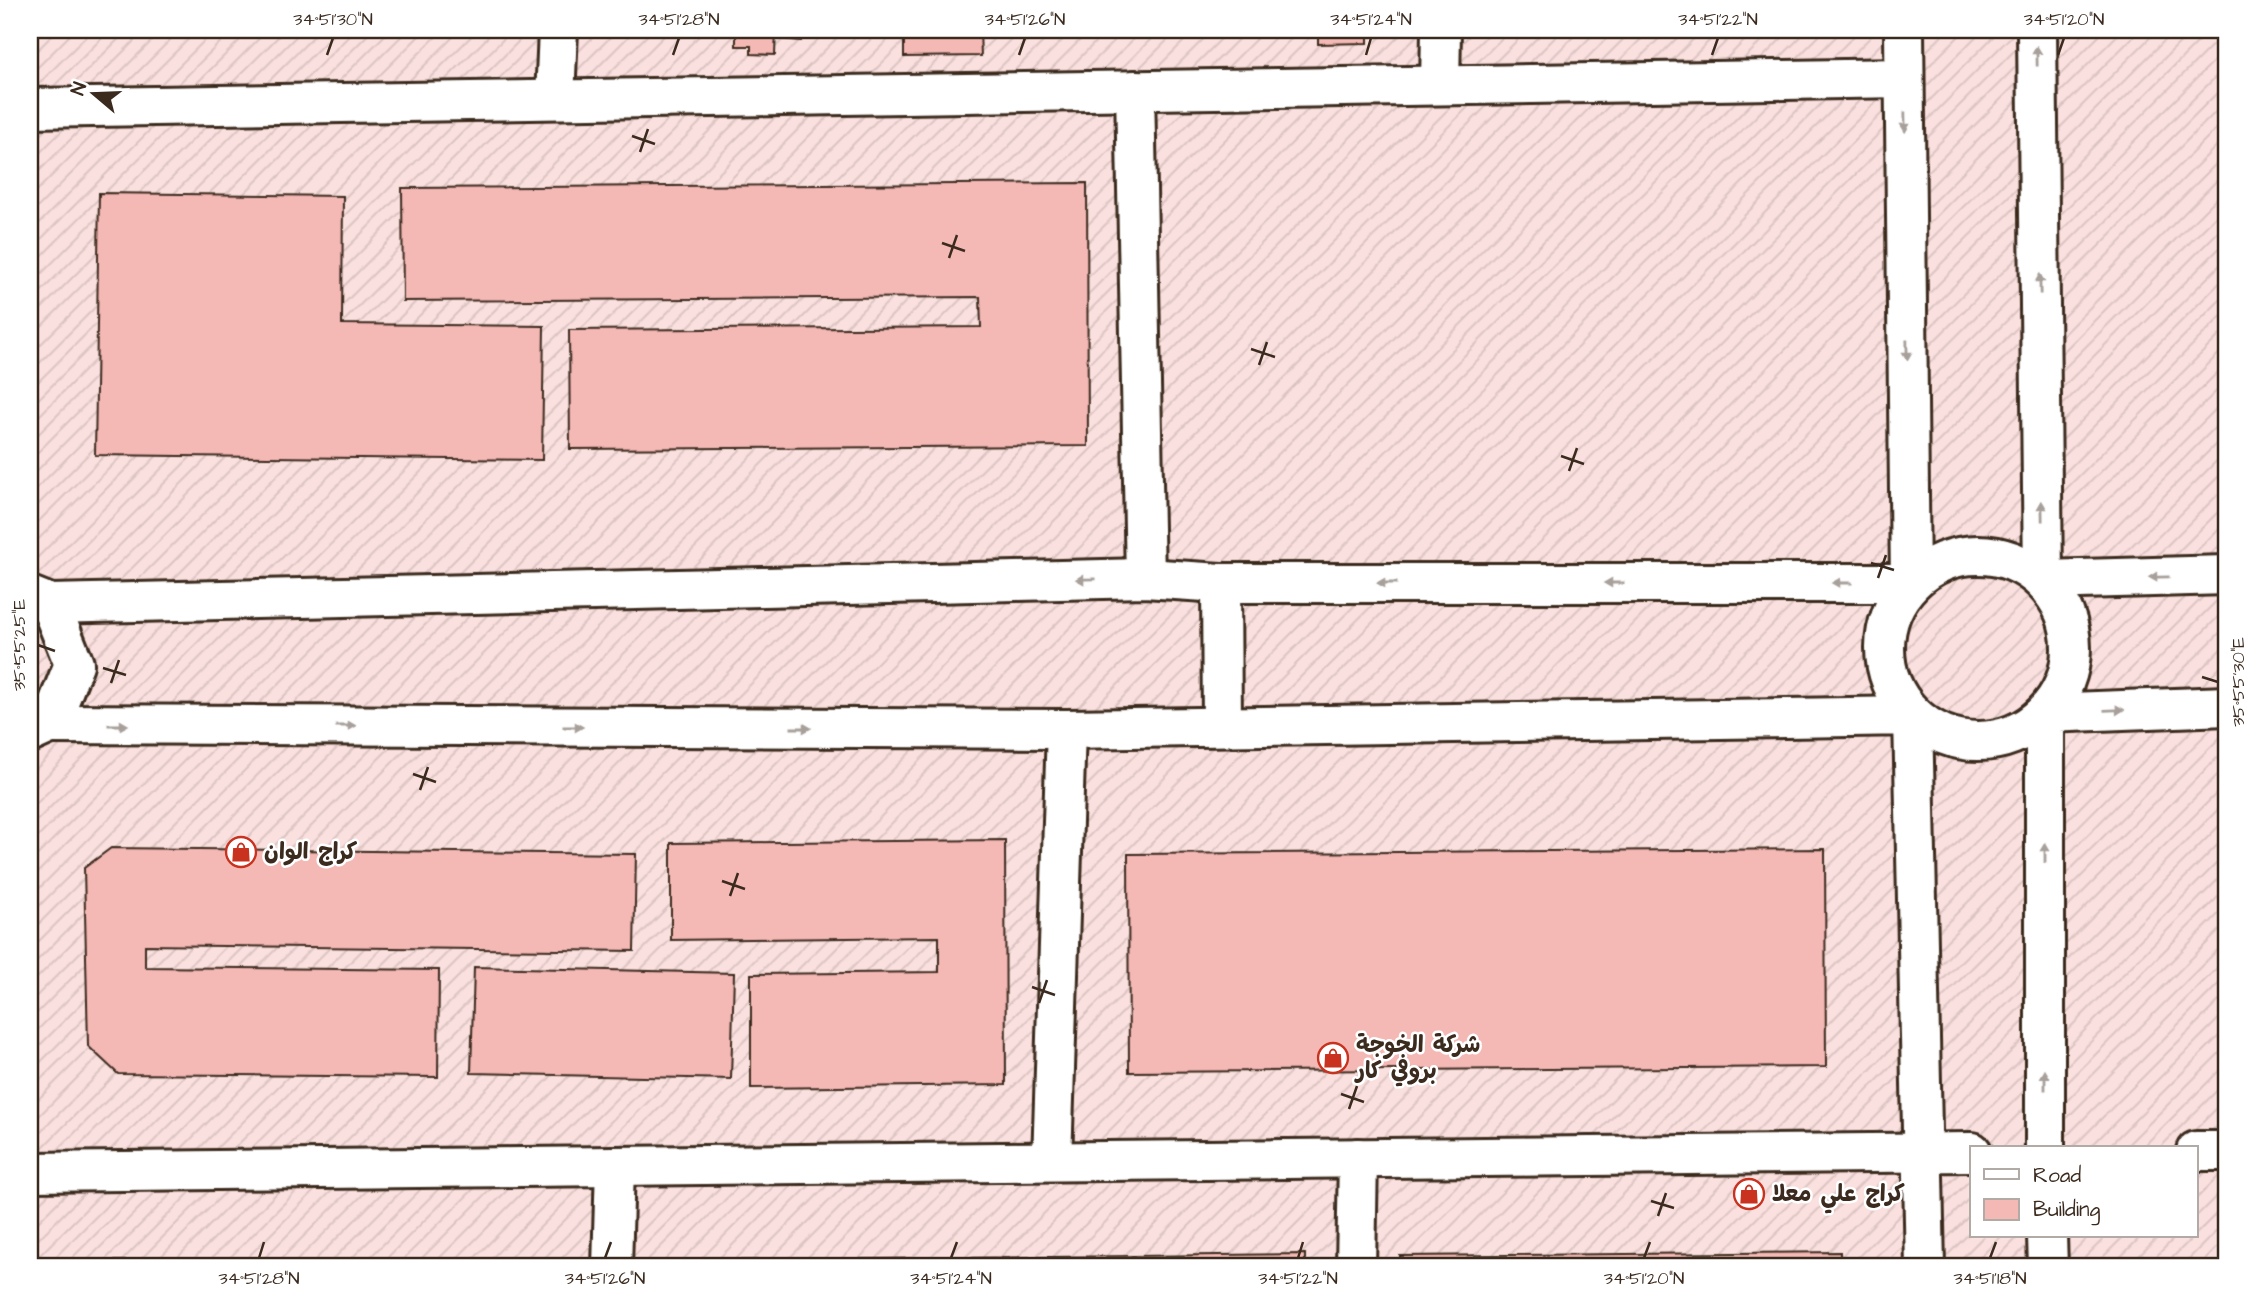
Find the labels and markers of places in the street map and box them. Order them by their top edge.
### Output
shop icon: كراج الوان [224,835,258,869]
place label: كراج الوان [264,836,358,868]
place label: شركة الخوجة بروفي كار [1354,1029,1480,1087]
shop icon: شركة الخوجة بروفي كار [1316,1041,1350,1075]
shop icon: كراج علي معلا [1732,1177,1766,1211]
place label: كراج علي معلا [1772,1178,1906,1214]

